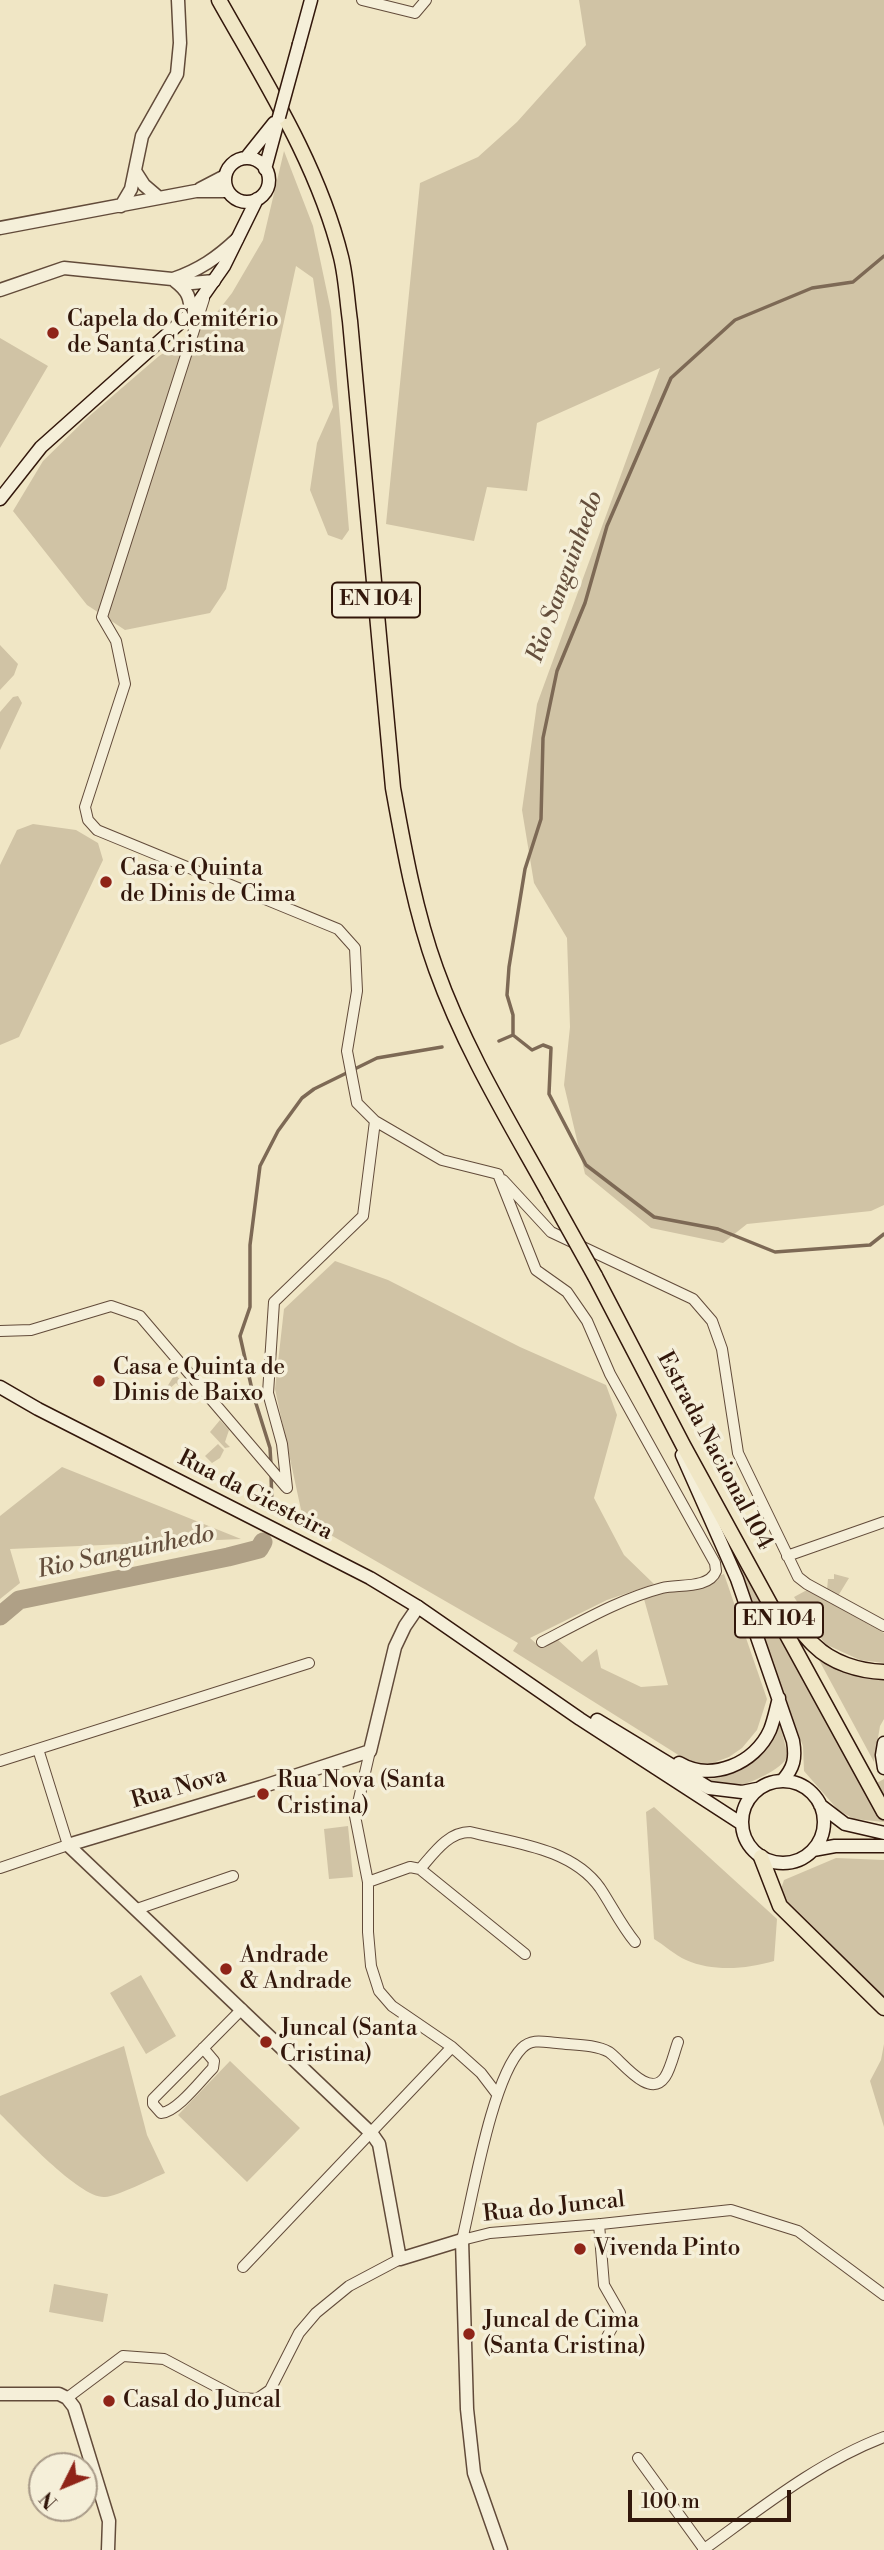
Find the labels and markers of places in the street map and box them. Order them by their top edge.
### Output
place label: Capela do Cemitério de Santa Cristina [67,306,279,360]
marker: Capela do Cemitério de Santa Cristina [45,325,61,341]
place label: Casa e Quinta de Dinis de Cima [120,855,296,909]
marker: Casa e Quinta de Dinis de Cima [98,874,114,890]
place label: Casa e Quinta de Dinis de Baixo [113,1354,285,1408]
marker: Casa e Quinta de Dinis de Baixo [91,1373,107,1389]
place label: Rua Nova (Santa Cristina) [277,1767,445,1821]
marker: Rua Nova (Santa Cristina) [255,1786,271,1802]
place label: Andrade & Andrade [240,1942,352,1996]
marker: Andrade & Andrade [218,1961,234,1977]
place label: Juncal (Santa Cristina) [280,2015,417,2069]
marker: Juncal (Santa Cristina) [258,2034,274,2050]
place label: Vivenda Pinto [594,2235,740,2263]
marker: Vivenda Pinto [572,2241,588,2257]
place label: Juncal de Cima (Santa Cristina) [483,2307,646,2361]
marker: Juncal de Cima (Santa Cristina) [461,2326,477,2342]
place label: Casal do Juncal [123,2387,281,2415]
marker: Casal do Juncal [101,2393,117,2409]

